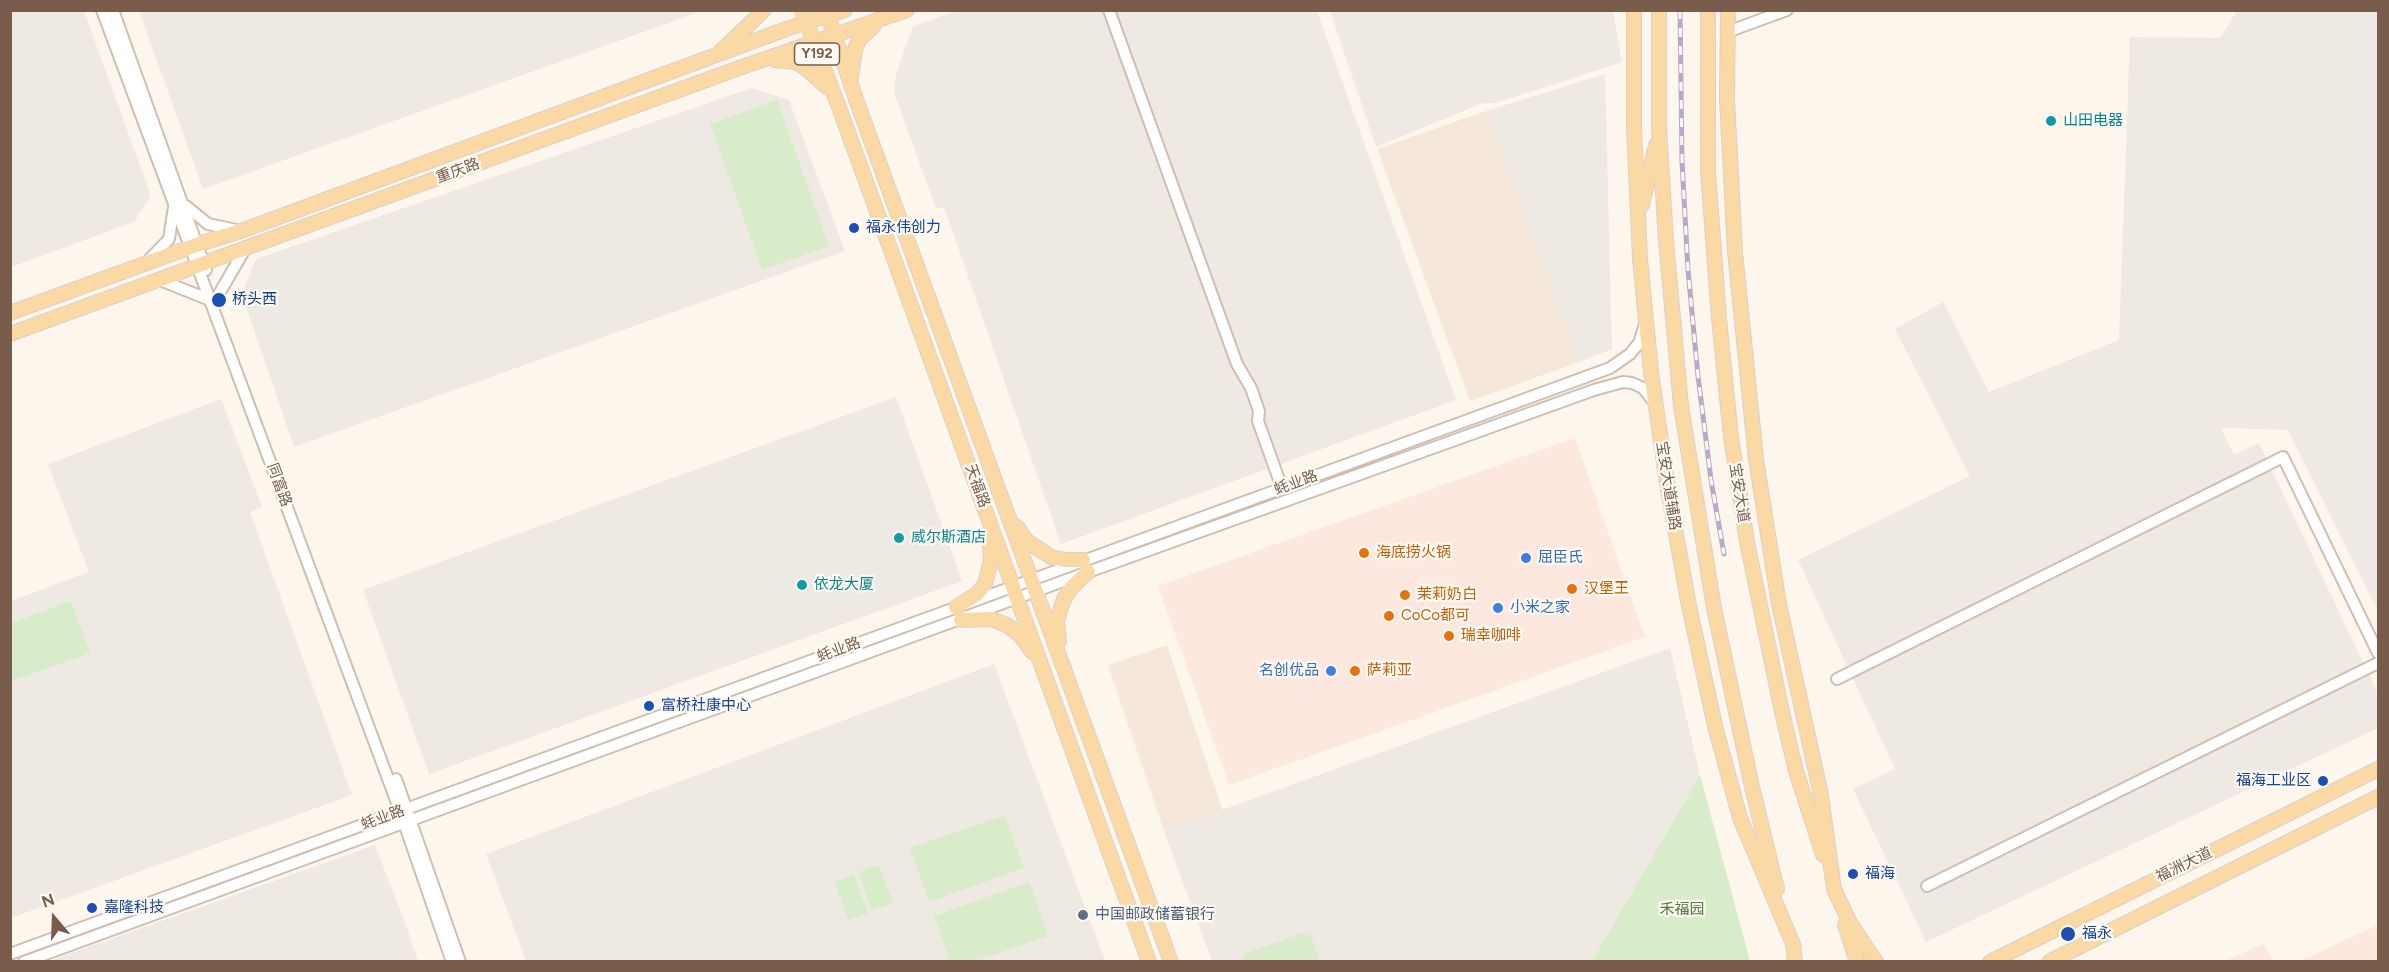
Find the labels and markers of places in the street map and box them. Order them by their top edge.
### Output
place label: 山田电器 [2063,112,2123,130]
marker: 山田电器 [2044,114,2058,128]
place label: 福永伟创力 [866,219,941,237]
marker: 福永伟创力 [847,221,861,235]
marker: 桥头西 [210,291,228,309]
place label: 桥头西 [232,291,277,309]
place label: 威尔斯酒店 [911,529,986,547]
marker: 威尔斯酒店 [892,531,906,545]
place label: 海底捞火锅 [1376,544,1451,562]
marker: 海底捞火锅 [1357,546,1371,560]
place label: 屈臣氏 [1538,549,1583,567]
marker: 屈臣氏 [1519,551,1533,565]
place label: 依龙大厦 [814,576,874,594]
marker: 依龙大厦 [795,578,809,592]
place label: 汉堡王 [1584,580,1629,598]
marker: 汉堡王 [1565,582,1579,596]
place label: 茉莉奶白 [1417,586,1477,604]
marker: 茉莉奶白 [1398,588,1412,602]
place label: 小米之家 [1510,599,1570,617]
marker: 小米之家 [1491,601,1505,615]
place label: CoCo都可 [1401,607,1470,625]
marker: CoCo都可 [1382,609,1396,623]
place label: 瑞幸咖啡 [1461,627,1521,645]
marker: 瑞幸咖啡 [1442,629,1456,643]
place label: 名创优品 [1259,662,1319,680]
place label: 萨莉亚 [1367,662,1412,680]
marker: 名创优品 [1324,664,1338,678]
marker: 萨莉亚 [1348,664,1362,678]
place label: 富桥社康中心 [661,697,751,715]
marker: 富桥社康中心 [642,699,656,713]
place label: 福海工业区 [2236,772,2311,790]
marker: 福海工业区 [2316,774,2330,788]
place label: 福海 [1865,865,1895,883]
marker: 福海 [1846,867,1860,881]
place label: 嘉隆科技 [104,899,164,917]
marker: 嘉隆科技 [85,901,99,915]
place label: 中国邮政储蓄银行 [1095,906,1215,924]
marker: 中国邮政储蓄银行 [1076,908,1090,922]
marker: 福永 [2059,925,2077,943]
place label: 福永 [2082,925,2112,943]

